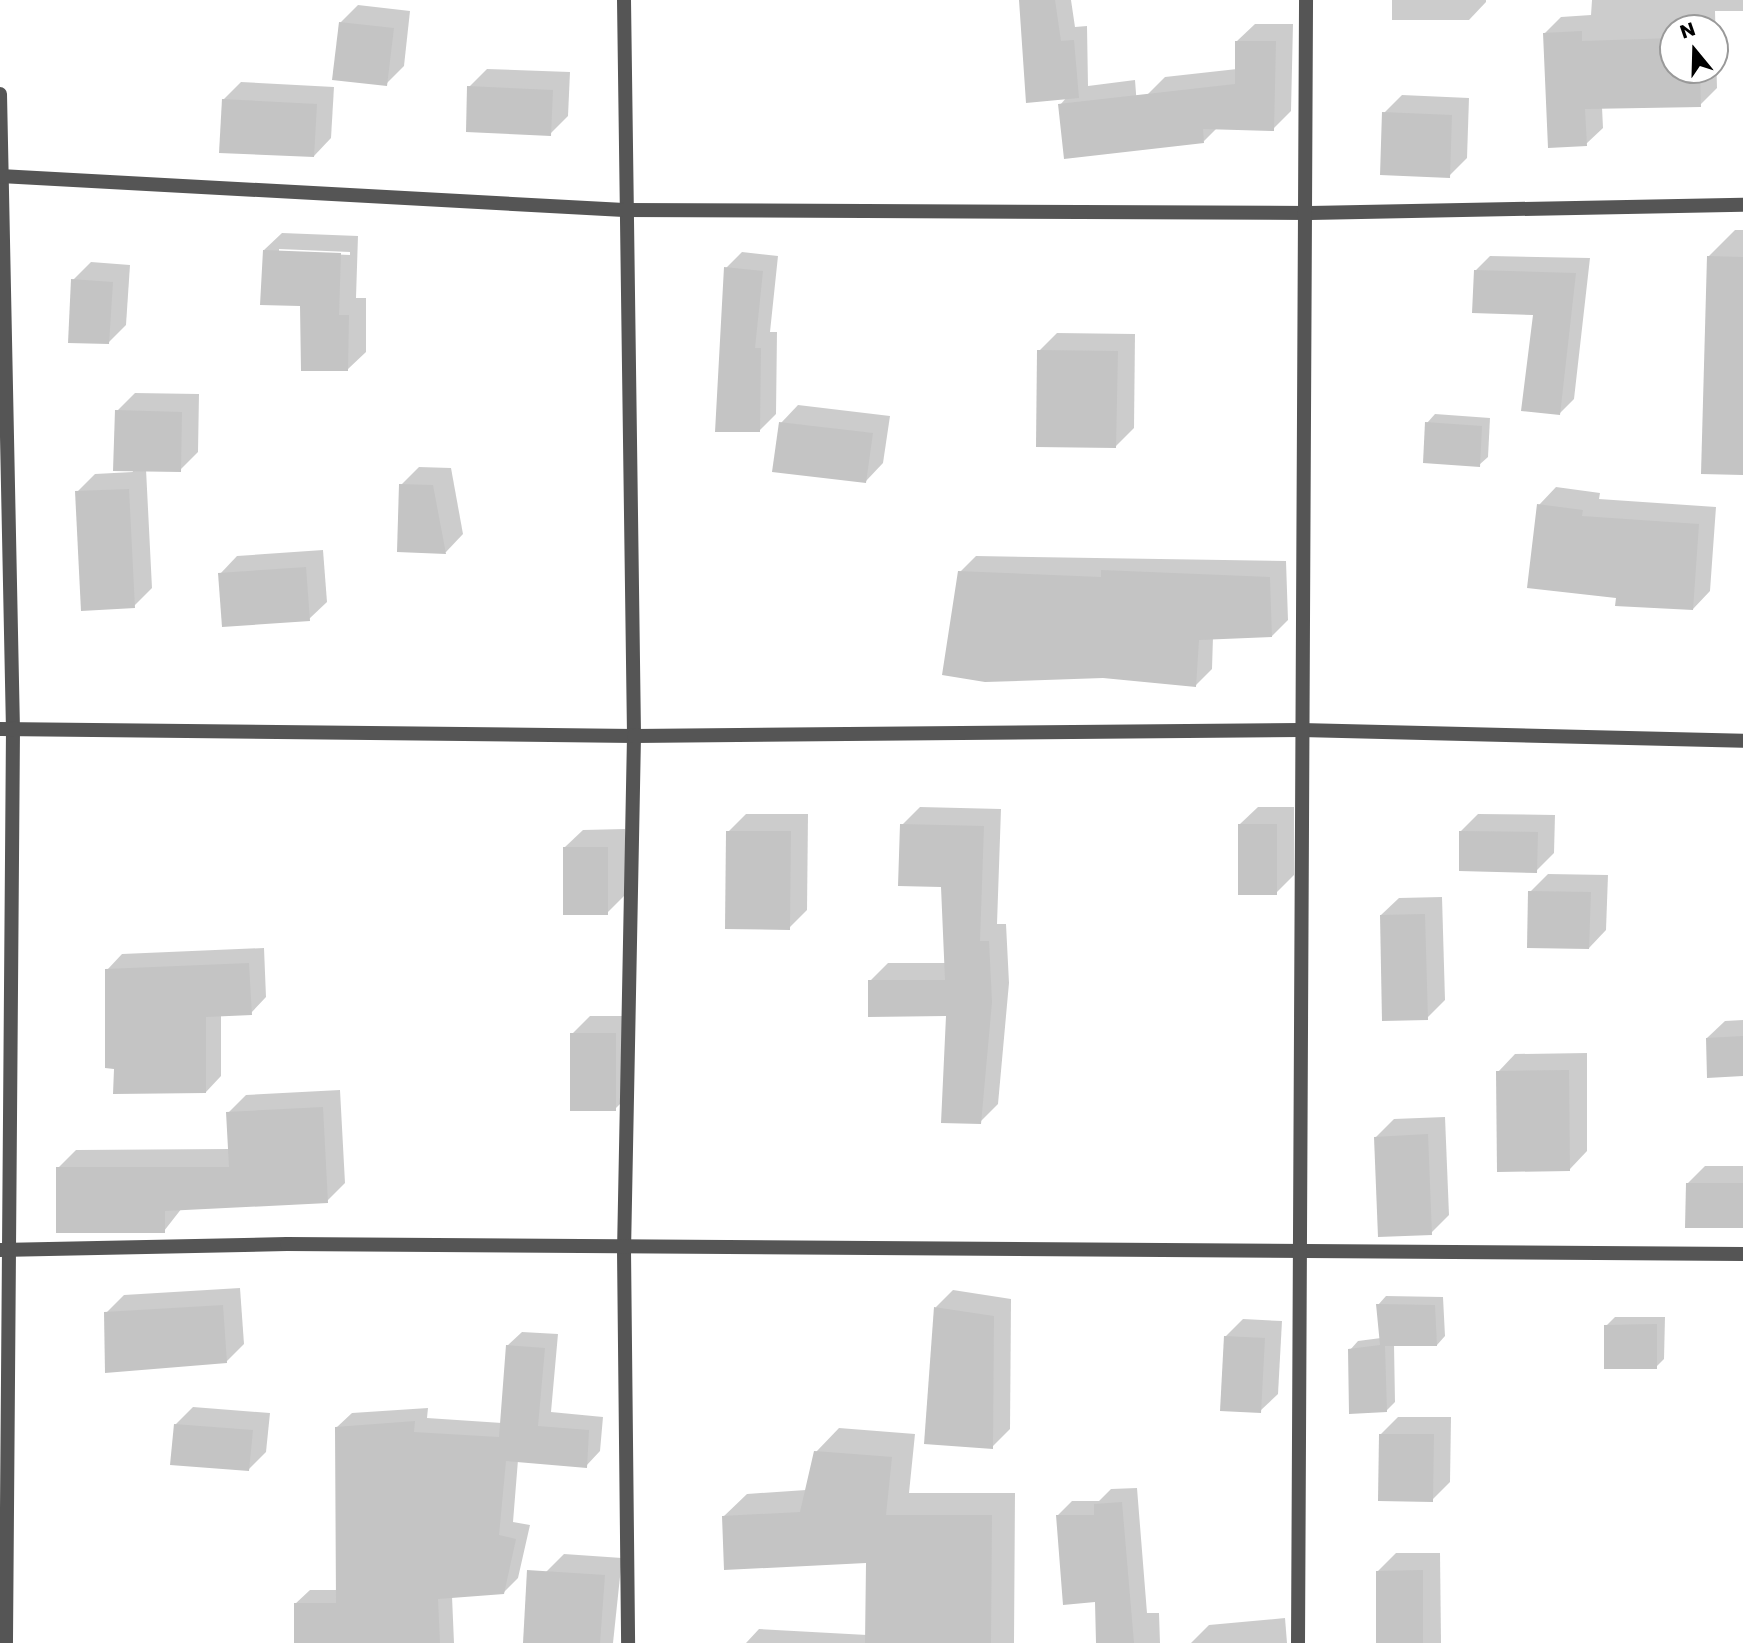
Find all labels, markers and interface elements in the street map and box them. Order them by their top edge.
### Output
north arrow [1659,14,1729,84]
text: N [1676,15,1699,46]

